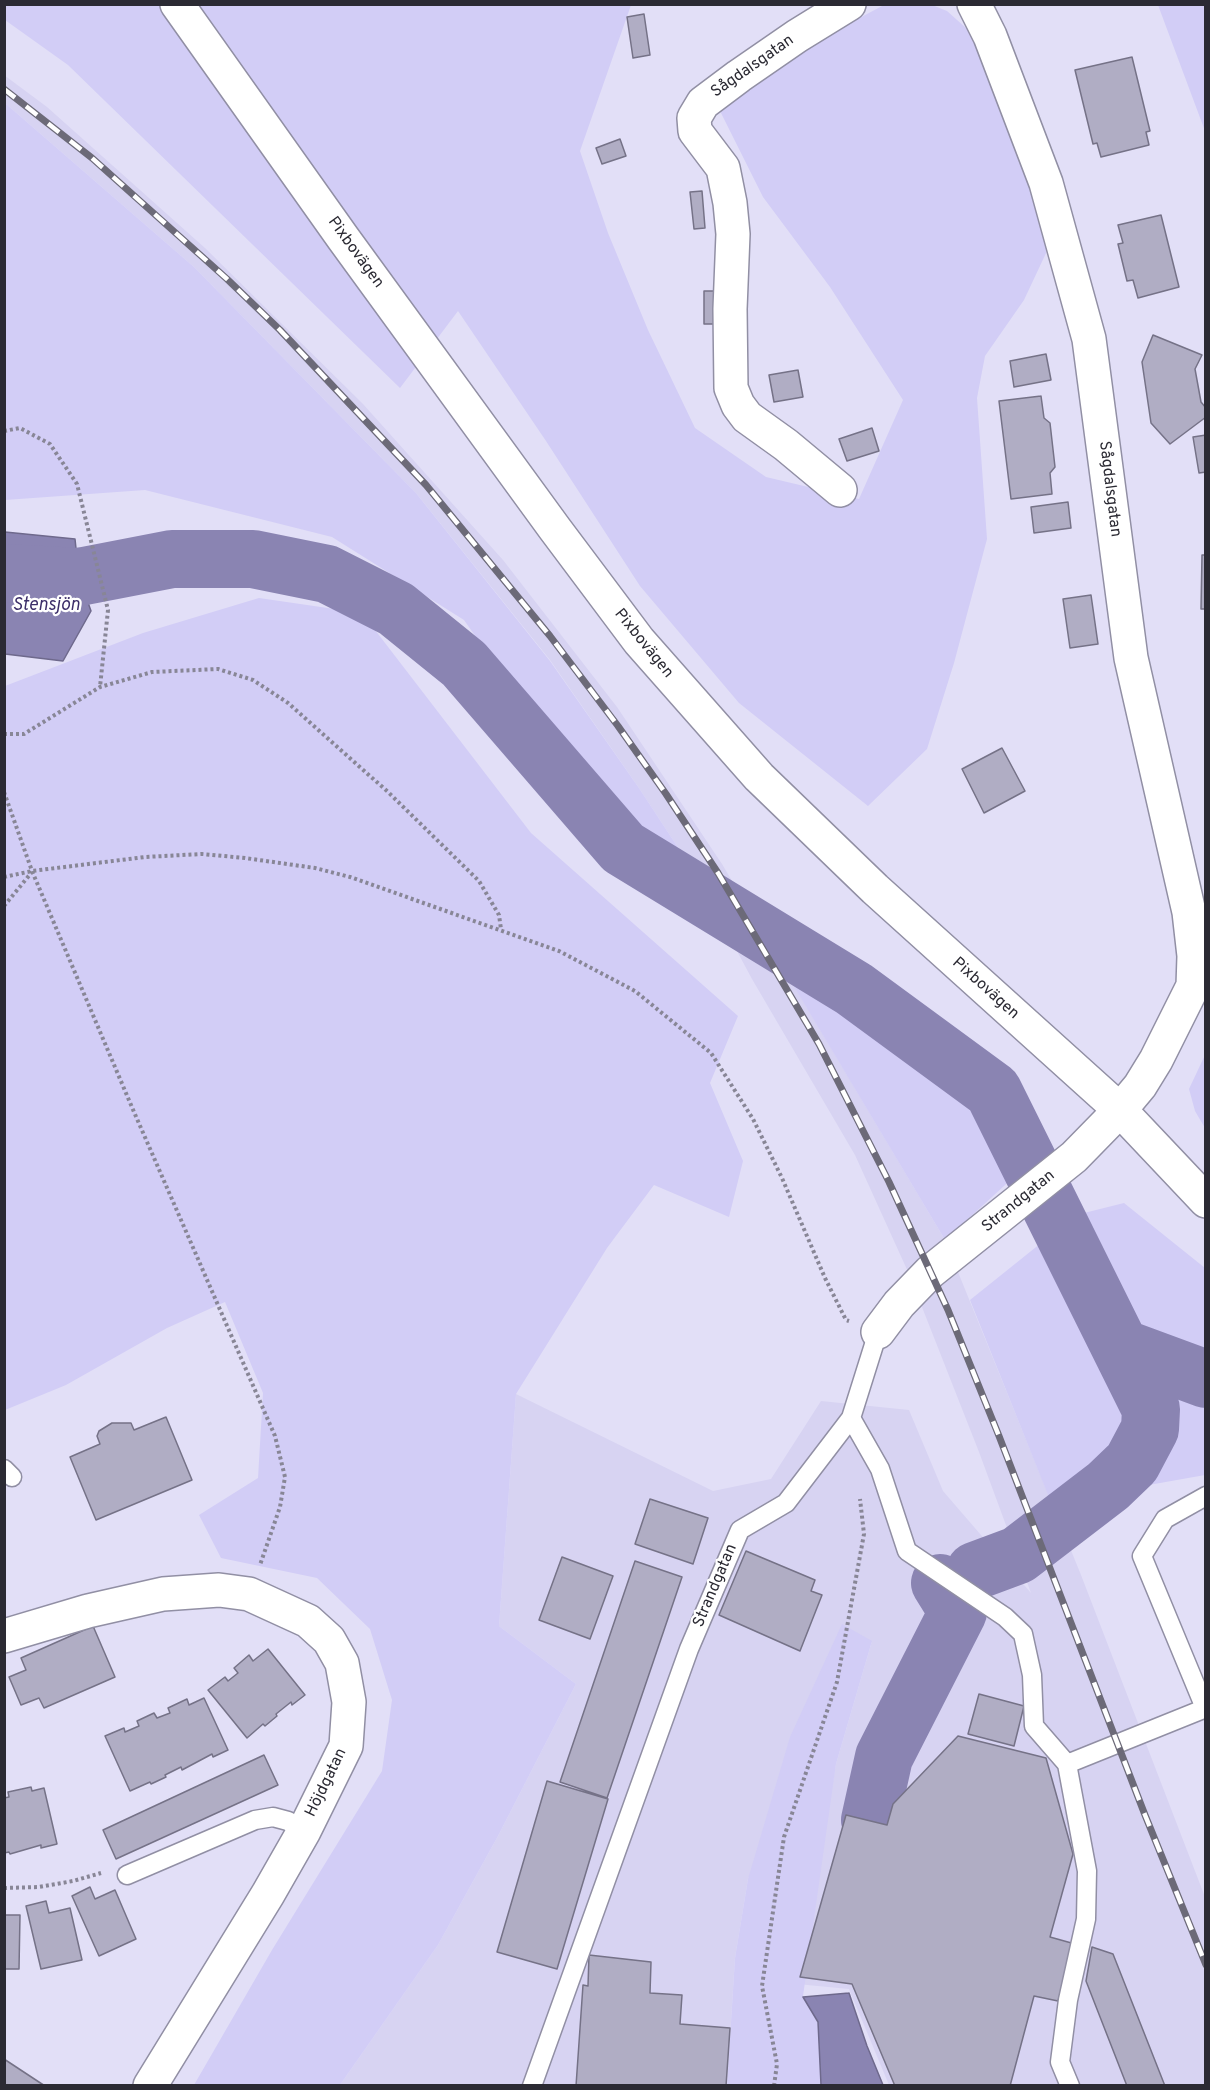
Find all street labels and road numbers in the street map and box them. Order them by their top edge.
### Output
street label: Sågdalsgatan [708,31,798,103]
street label: Pixbovägen [323,214,387,292]
street label: Sågdalsgatan [1094,440,1124,538]
street label: Pixbovägen [609,606,677,682]
street label: Pixbovägen [948,954,1022,1024]
street label: Strandgatan [979,1167,1059,1237]
street label: Strandgatan [690,1542,742,1630]
street label: Höjdgatan [302,1746,352,1820]

